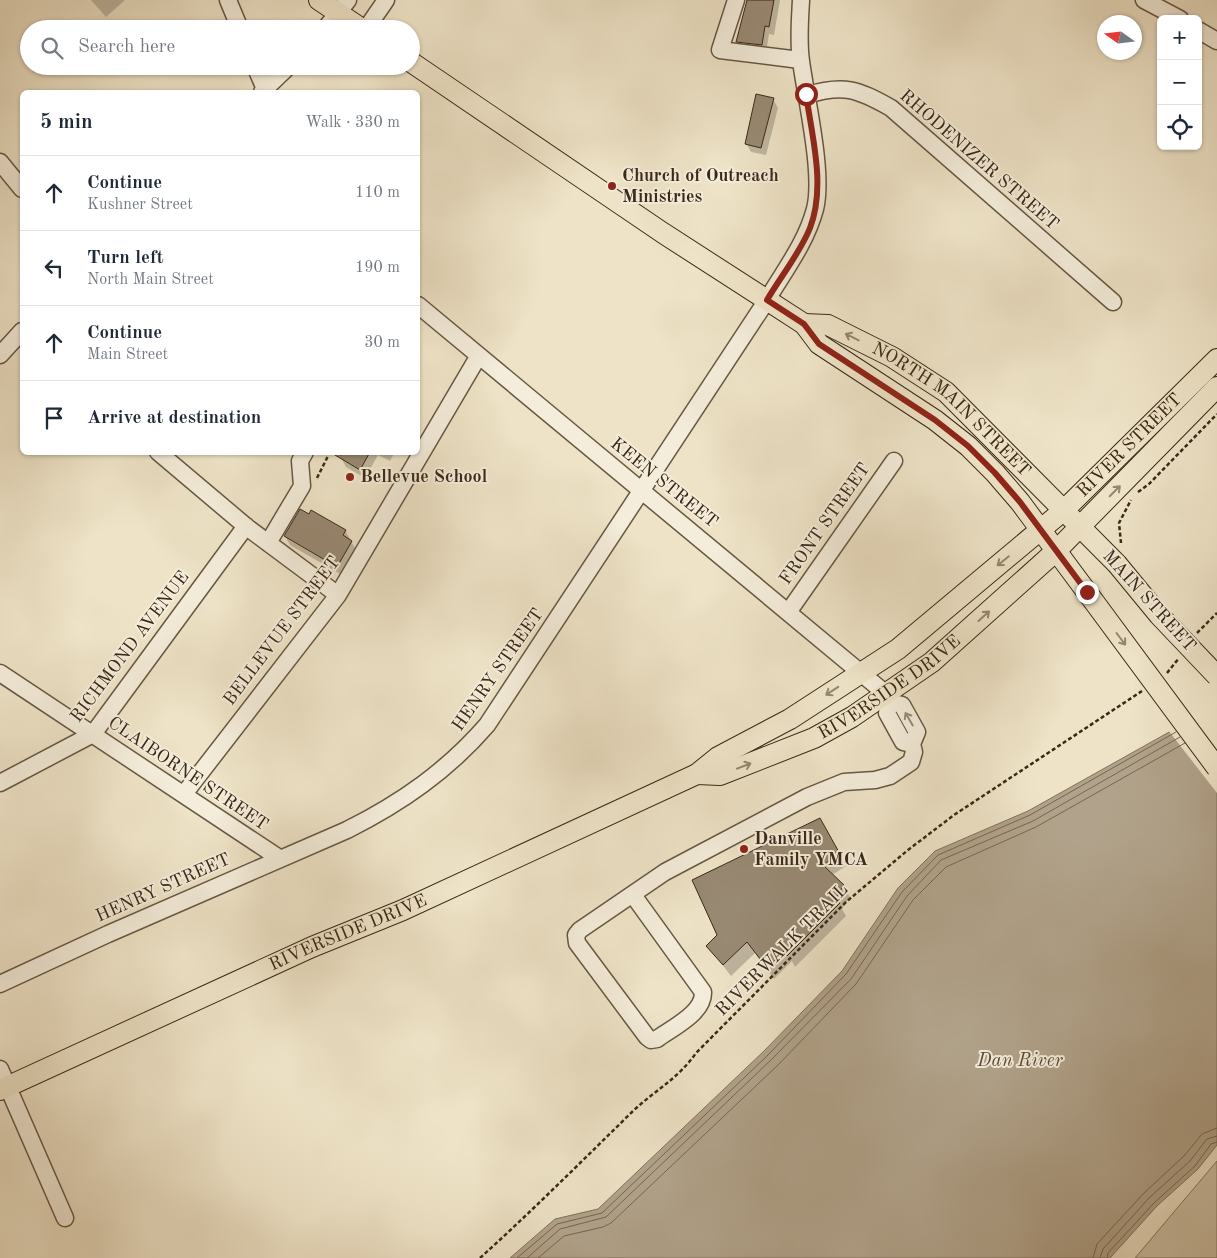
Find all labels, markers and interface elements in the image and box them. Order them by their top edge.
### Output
north arrow [1097,15,1142,60]
map controls [1157,15,1202,150]
button: + [1157,15,1202,60]
search box [20,20,420,75]
icon: search [38,34,66,62]
text: Search here [78,38,175,57]
button: − [1157,60,1202,105]
route start [795,83,818,106]
street label: RHODENIZER STREET [896,86,1062,234]
button: locate [1157,105,1202,150]
text: 5 min [40,112,93,133]
text: Walk · 330 m [305,115,400,131]
place label: Church of Outreach Ministries [622,167,779,206]
text: Continue [87,174,162,193]
icon: ahead [40,179,68,207]
marker: Church of Outreach Ministries [606,180,618,192]
text: 110 m [355,185,400,201]
text: Kushner Street [87,197,193,213]
text: Turn left [87,249,164,268]
icon: left [40,254,68,282]
text: 190 m [355,260,400,276]
text: North Main Street [87,272,214,288]
text: Continue [87,324,162,343]
icon: ahead [40,329,68,357]
one-way arrow [845,332,860,341]
text: 30 m [364,335,400,351]
street label: NORTH MAIN STREET [869,340,1034,480]
text: Main Street [87,347,168,363]
street label: RIVER STREET [1074,390,1185,501]
icon: arrive [40,404,68,432]
text: Arrive at destination [87,409,261,428]
street label: KEEN STREET [607,434,721,532]
street label: FRONT STREET [776,460,874,588]
place label: Bellevue School [360,468,488,486]
marker: Bellevue School [344,471,356,483]
one-way arrow [1109,485,1121,498]
street label: MAIN STREET [1099,547,1199,655]
street label: BELLEVUE STREET [220,553,344,709]
one-way arrow [997,556,1010,567]
street label: RICHMOND AVENUE [67,568,193,726]
route end [1076,581,1099,604]
street label: HENRY STREET [449,605,547,735]
one-way arrow [977,610,990,622]
street label: RIVERSIDE DRIVE [815,632,964,743]
one-way arrow [1116,632,1126,646]
one-way arrow [826,687,840,697]
one-way arrow [904,712,914,726]
street label: CLAIBORNE STREET [105,714,271,834]
one-way arrow [735,761,751,770]
place label: Danville Family YMCA [754,830,869,869]
marker: Danville Family YMCA [738,843,750,855]
street label: HENRY STREET [93,850,233,926]
street label: RIVERWALK TRAIL [712,880,852,1020]
street label: RIVERSIDE DRIVE [267,891,430,974]
water label: Dan River [976,1052,1064,1071]

